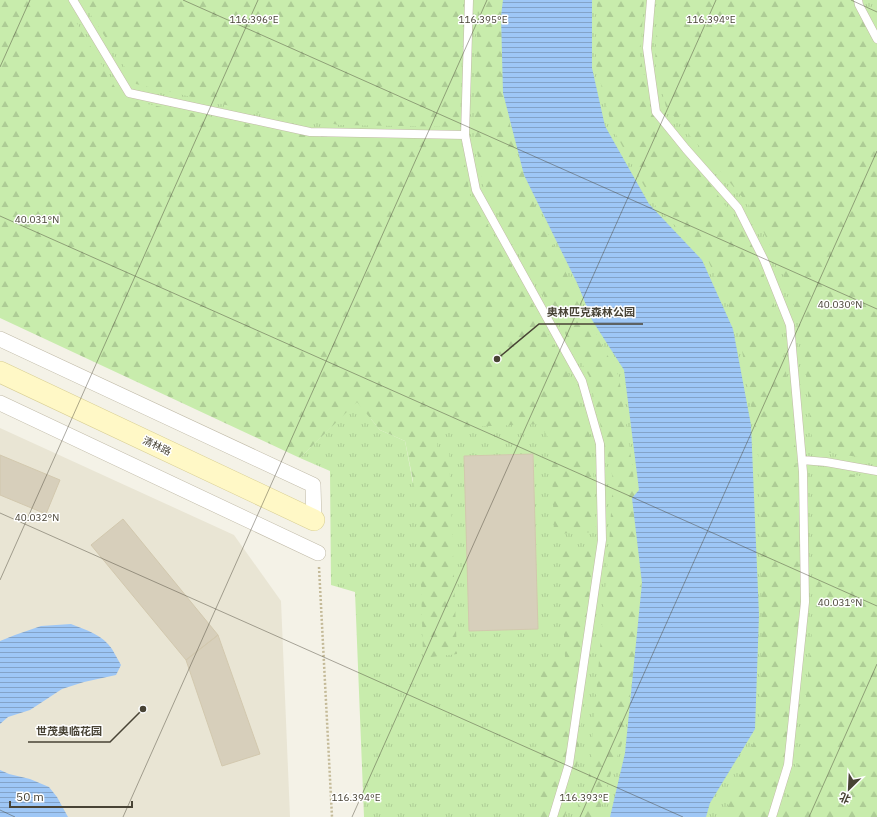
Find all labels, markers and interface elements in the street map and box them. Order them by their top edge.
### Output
text: 116.396°E [229,13,279,26]
text: 116.395°E [458,13,508,26]
text: 116.394°E [686,13,736,26]
text: 40.031°N [15,213,59,226]
text: 40.030°N [818,298,862,311]
callout: 奥林匹克森林公园 [539,301,643,324]
text: 奥林匹克森林公园 [547,305,635,319]
street label: 清林路 [141,434,173,458]
text: 40.032°N [15,511,59,524]
text: 40.031°N [818,596,862,609]
callout: 世茂奥临花园 [28,719,110,742]
text: 世茂奥临花园 [36,724,102,738]
north arrow [829,769,869,809]
scale bar [10,783,132,809]
text: 50 m [16,789,44,804]
text: 北 [837,790,853,807]
text: 116.394°E [331,791,381,804]
text: 116.393°E [559,791,609,804]

